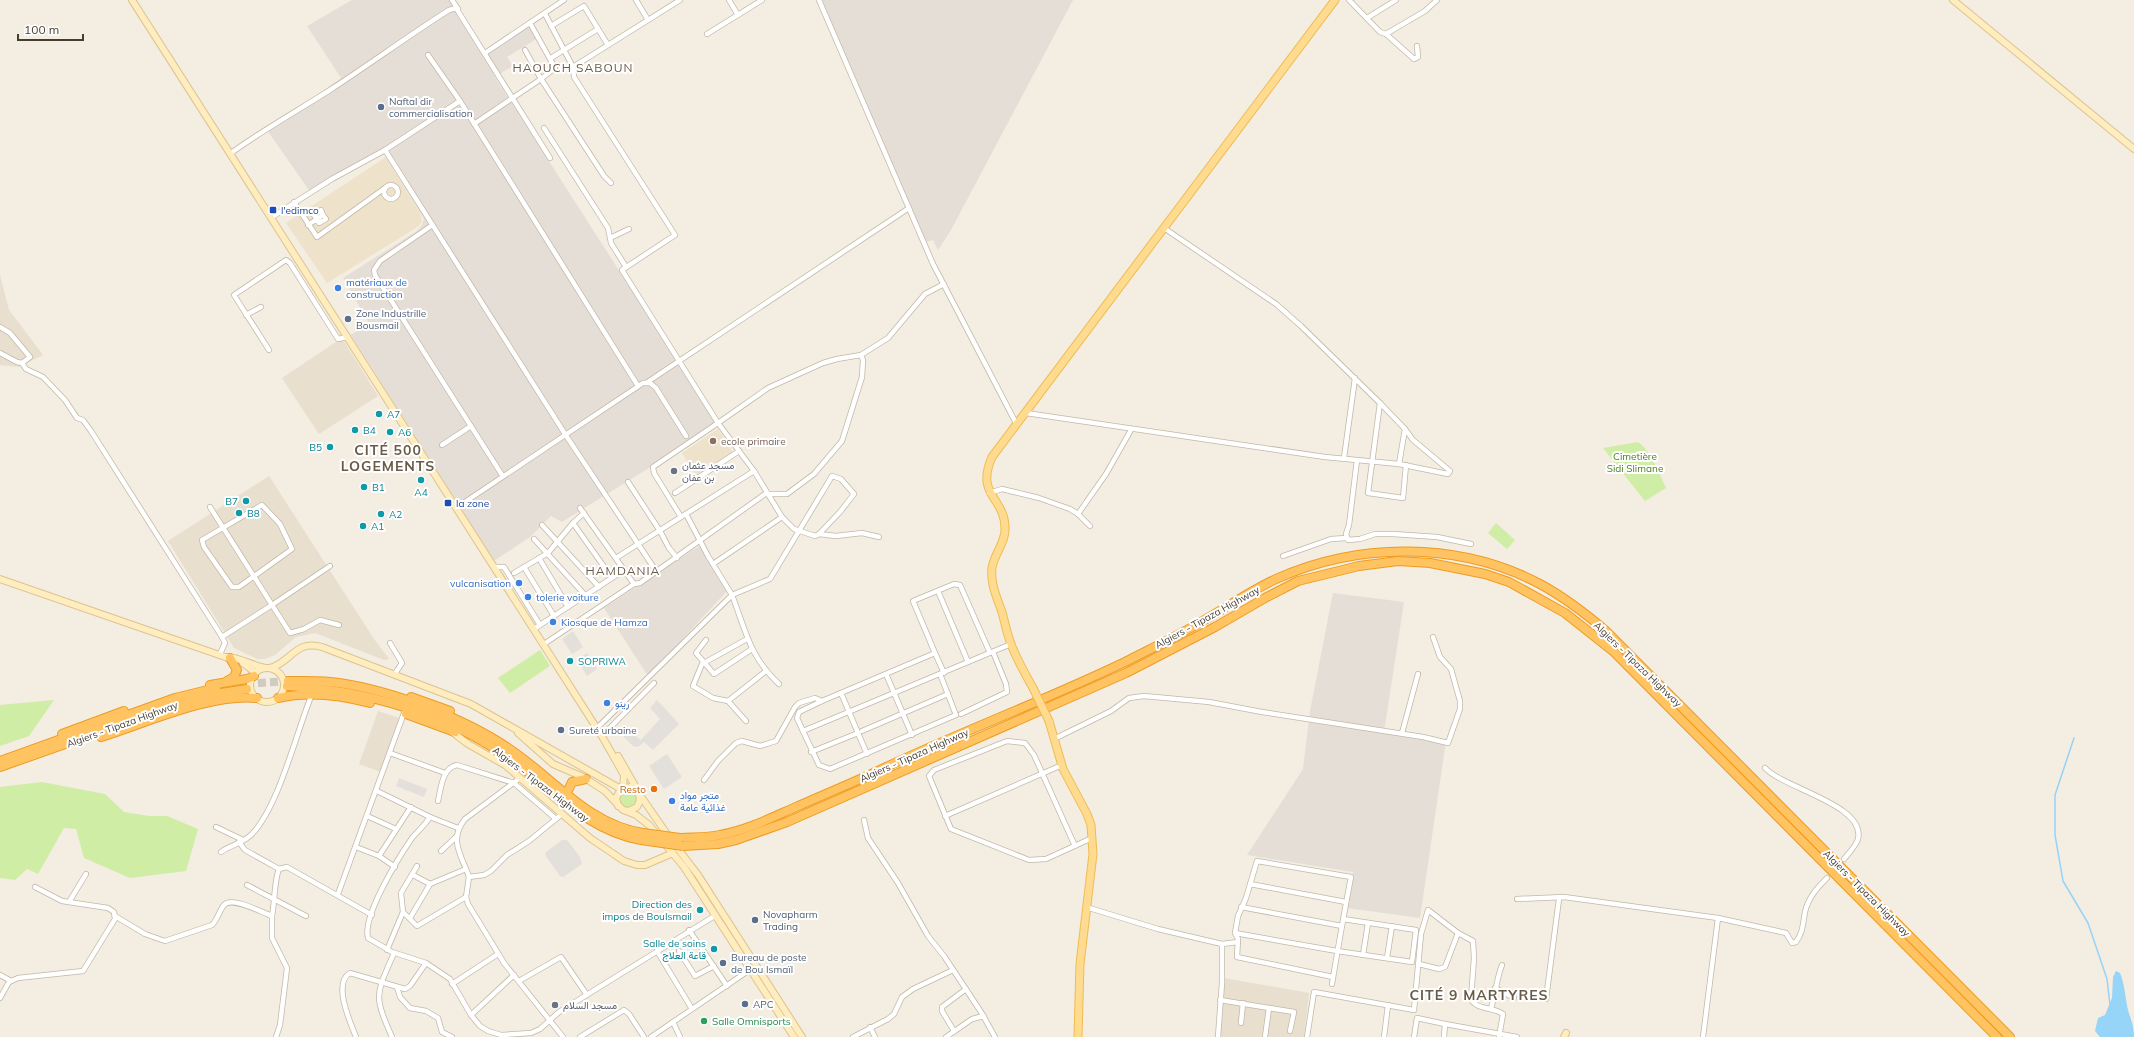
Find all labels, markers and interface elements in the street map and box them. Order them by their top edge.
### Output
scale bar [18,16,83,42]
text: 100 m [24,22,59,37]
district label: HAOUCH SABOUN [513,60,633,75]
place label: Naftal dir commercialisation [389,95,473,120]
marker: Naftal dir commercialisation [376,102,386,112]
place label: l'edimco [281,204,319,217]
marker: l'edimco [268,205,278,215]
place label: matériaux de construction [346,276,407,301]
marker: matériaux de construction [333,283,343,293]
place label: Zone Industrille Bousmail [356,307,426,332]
marker: Zone Industrille Bousmail [343,314,353,324]
place label: A7 [387,408,400,421]
marker: A7 [374,409,384,419]
place label: B4 [363,424,376,437]
marker: B4 [350,425,360,435]
place label: A6 [398,426,411,439]
marker: A6 [385,427,395,437]
place label: ecole primaire [721,435,786,448]
marker: ecole primaire [708,436,718,446]
place label: B5 [309,441,322,454]
district label: CITÉ 500 LOGEMENTS [341,441,435,475]
marker: B5 [325,442,335,452]
park label: Cimetière Sidi Slimane [1607,450,1663,475]
place label: مسجد عثمان بن عفان [682,459,734,484]
marker: مسجد عثمان بن عفان [669,466,679,476]
marker: A4 [416,475,426,485]
place label: B1 [372,481,385,494]
marker: B1 [359,482,369,492]
place label: A4 [414,486,428,499]
place label: B7 [225,495,238,508]
marker: B7 [241,496,251,506]
place label: la zone [456,497,489,510]
marker: la zone [443,498,453,508]
place label: B8 [247,507,260,520]
marker: B8 [234,508,244,518]
place label: A2 [389,508,402,521]
marker: A2 [376,509,386,519]
place label: A1 [371,520,384,533]
marker: A1 [358,521,368,531]
district label: HAMDANIA [586,563,660,578]
place label: vulcanisation [450,577,511,590]
marker: vulcanisation [514,578,524,588]
street label: Algiers - Tipaza Highway [1153,583,1262,652]
place label: tolerie voiture [536,591,599,604]
marker: tolerie voiture [523,592,533,602]
place label: Kiosque de Hamza [561,616,648,629]
marker: Kiosque de Hamza [548,617,558,627]
street label: Algiers - Tipaza Highway [1591,619,1685,710]
place label: SOPRIWA [578,655,627,668]
marker: SOPRIWA [565,656,575,666]
place label: رينو [615,697,629,710]
street label: Algiers - Tipaza Highway [65,698,180,751]
marker: رينو [602,698,612,708]
place label: Sureté urbaine [569,724,637,737]
marker: Sureté urbaine [556,725,566,735]
street label: Algiers - Tipaza Highway [858,725,971,785]
street label: Algiers - Tipaza Highway [490,744,592,825]
place label: Resto [620,783,646,796]
marker: Resto [649,784,659,794]
place label: متجر مواد غذائية عامة [680,789,726,814]
marker: متجر مواد غذائية عامة [667,796,677,806]
street label: Algiers - Tipaza Highway [1820,847,1913,940]
place label: Direction des impos de BouIsmail [602,898,692,923]
marker: Direction des impos de BouIsmail [695,905,705,915]
place label: Novapharm Trading [763,908,818,933]
marker: Novapharm Trading [750,915,760,925]
place label: Salle de soins قاعة العلاج [643,937,706,962]
marker: Salle de soins قاعة العلاج [709,944,719,954]
place label: Bureau de poste de Bou Ismaïl [731,951,807,976]
marker: Bureau de poste de Bou Ismaïl [718,958,728,968]
district label: CITÉ 9 MARTYRES [1410,986,1548,1004]
place label: APC [753,998,774,1011]
place label: مسجد السلام [563,999,617,1012]
marker: APC [740,999,750,1009]
marker: مسجد السلام [550,1000,560,1010]
place label: Salle Omnisports [712,1015,791,1028]
marker: Salle Omnisports [699,1016,709,1026]

